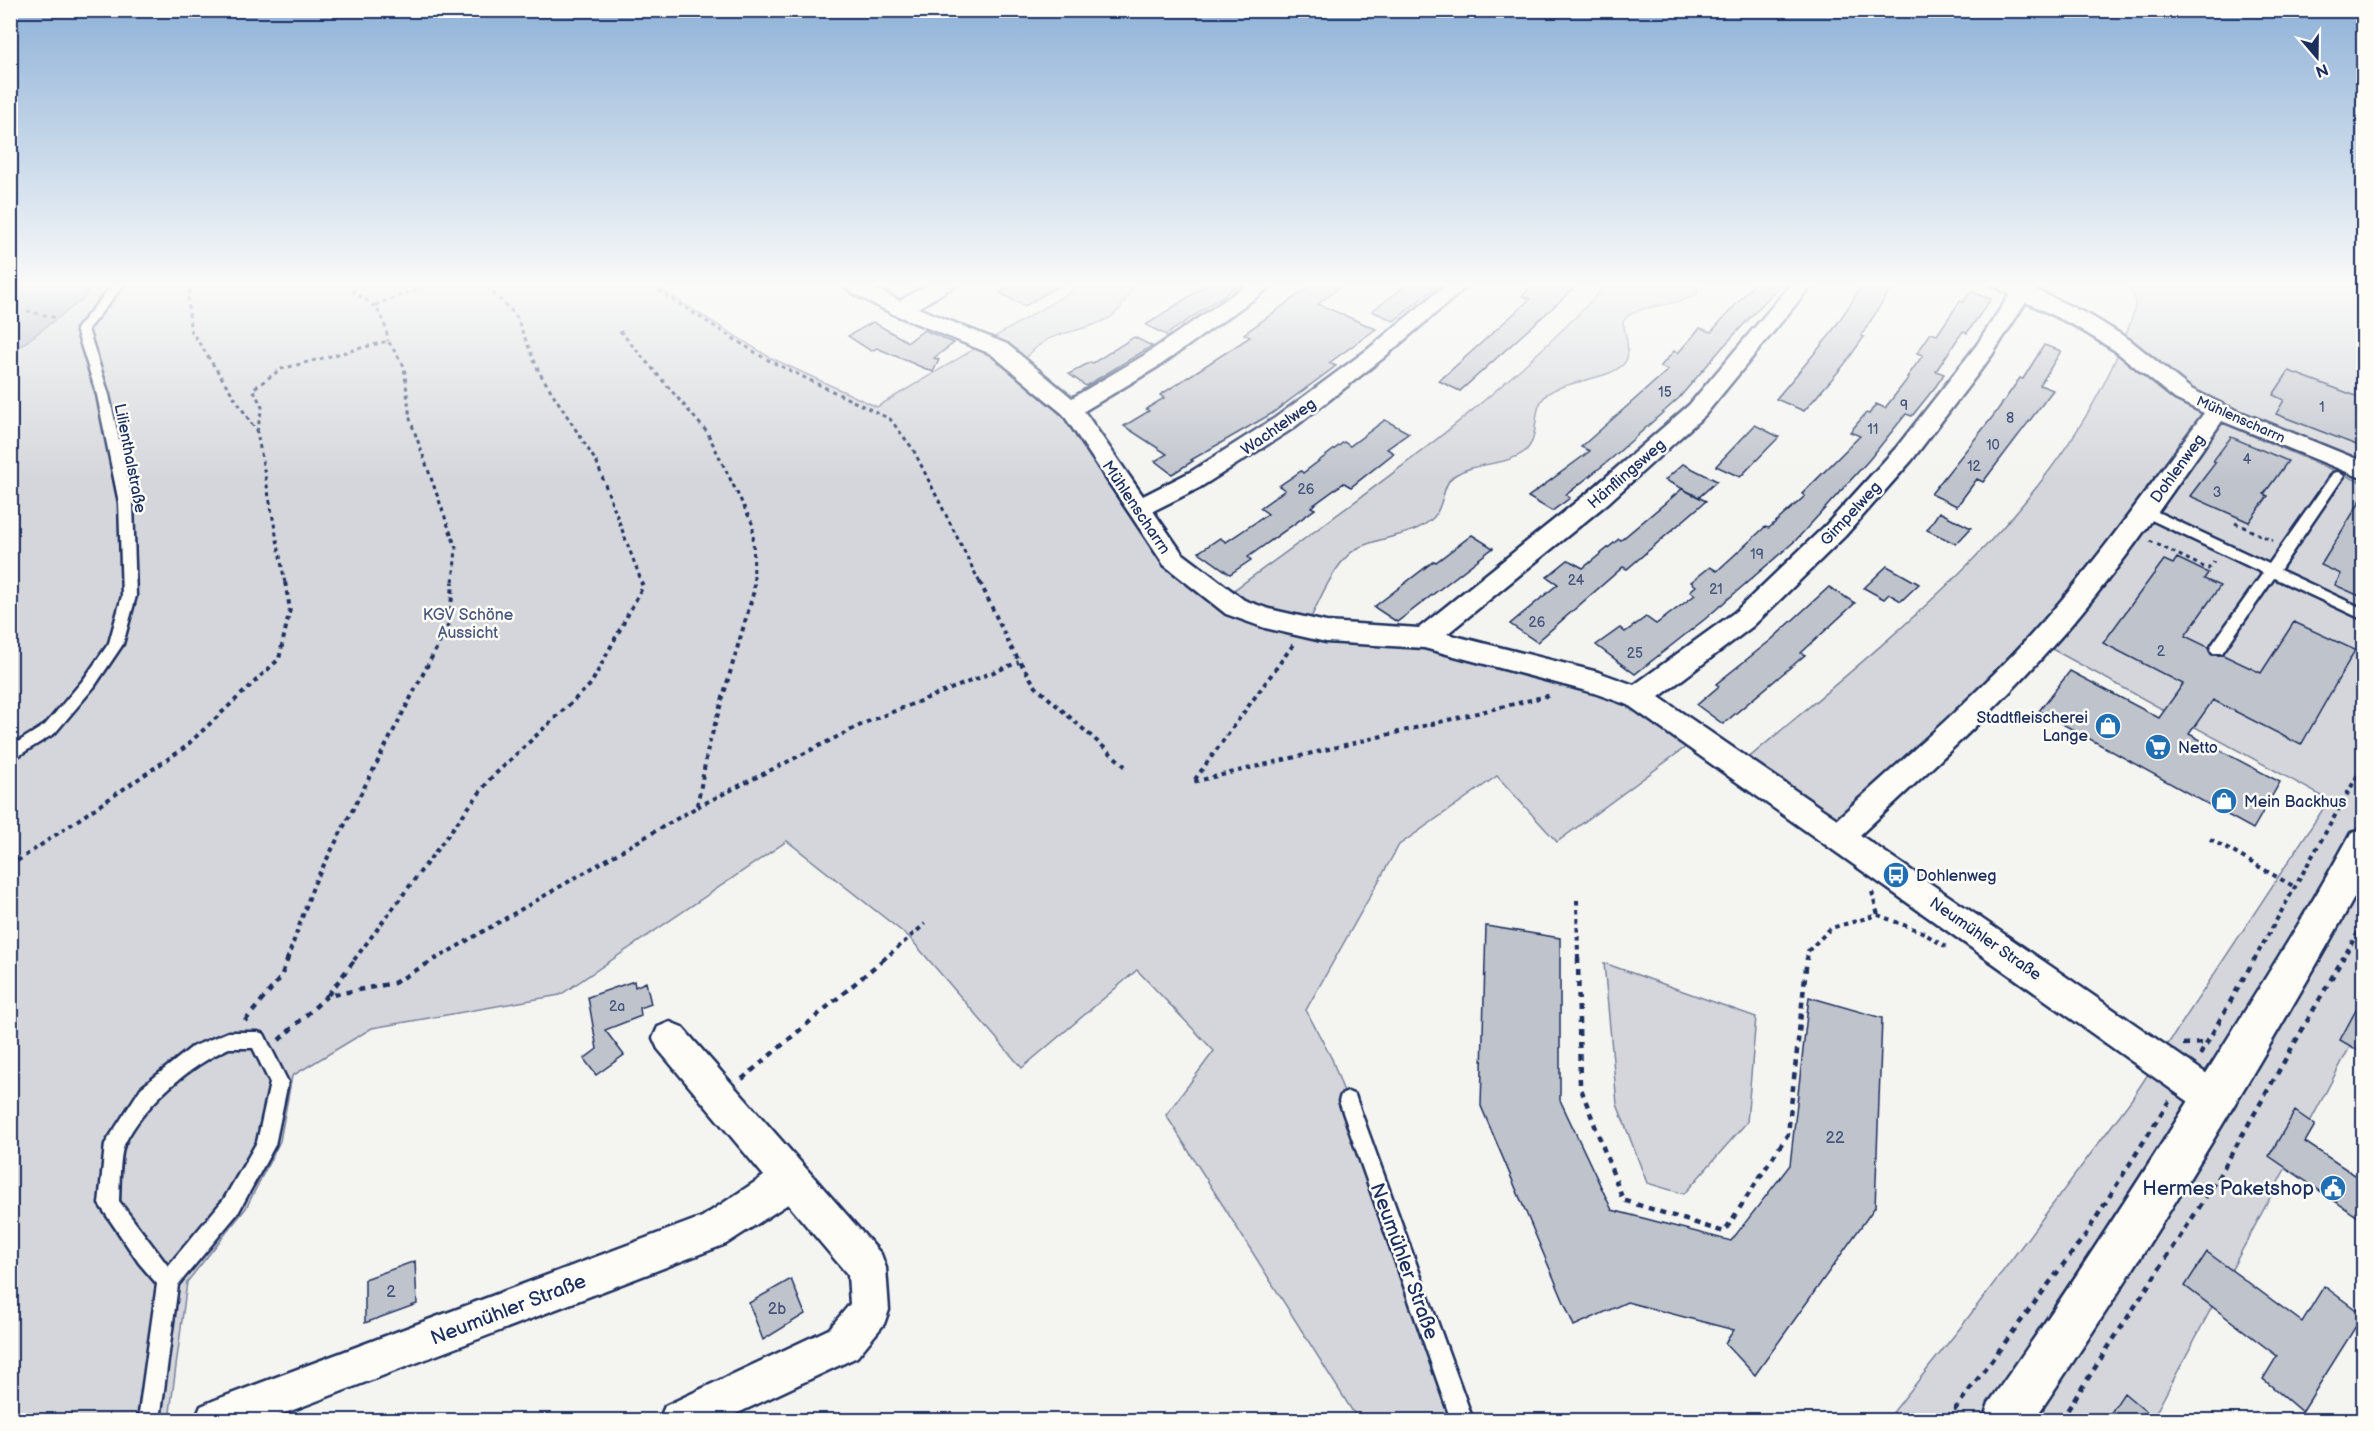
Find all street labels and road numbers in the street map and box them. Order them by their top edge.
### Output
street label: Mühlenscharrn [2194,392,2288,447]
street label: Wachtelweg [1238,395,1320,460]
street label: Lilienthalstraße [110,402,150,515]
street label: Dohlenweg [2147,431,2210,507]
street label: Hänflingsweg [1584,435,1670,513]
street label: Mühlenscharrn [1098,458,1174,558]
street label: Gimpelweg [1817,478,1886,550]
street label: Neumühler Straße [1926,894,2045,985]
street label: Neumühler Straße [1365,1180,1444,1343]
street label: Neumühler Straße [427,1269,590,1351]

